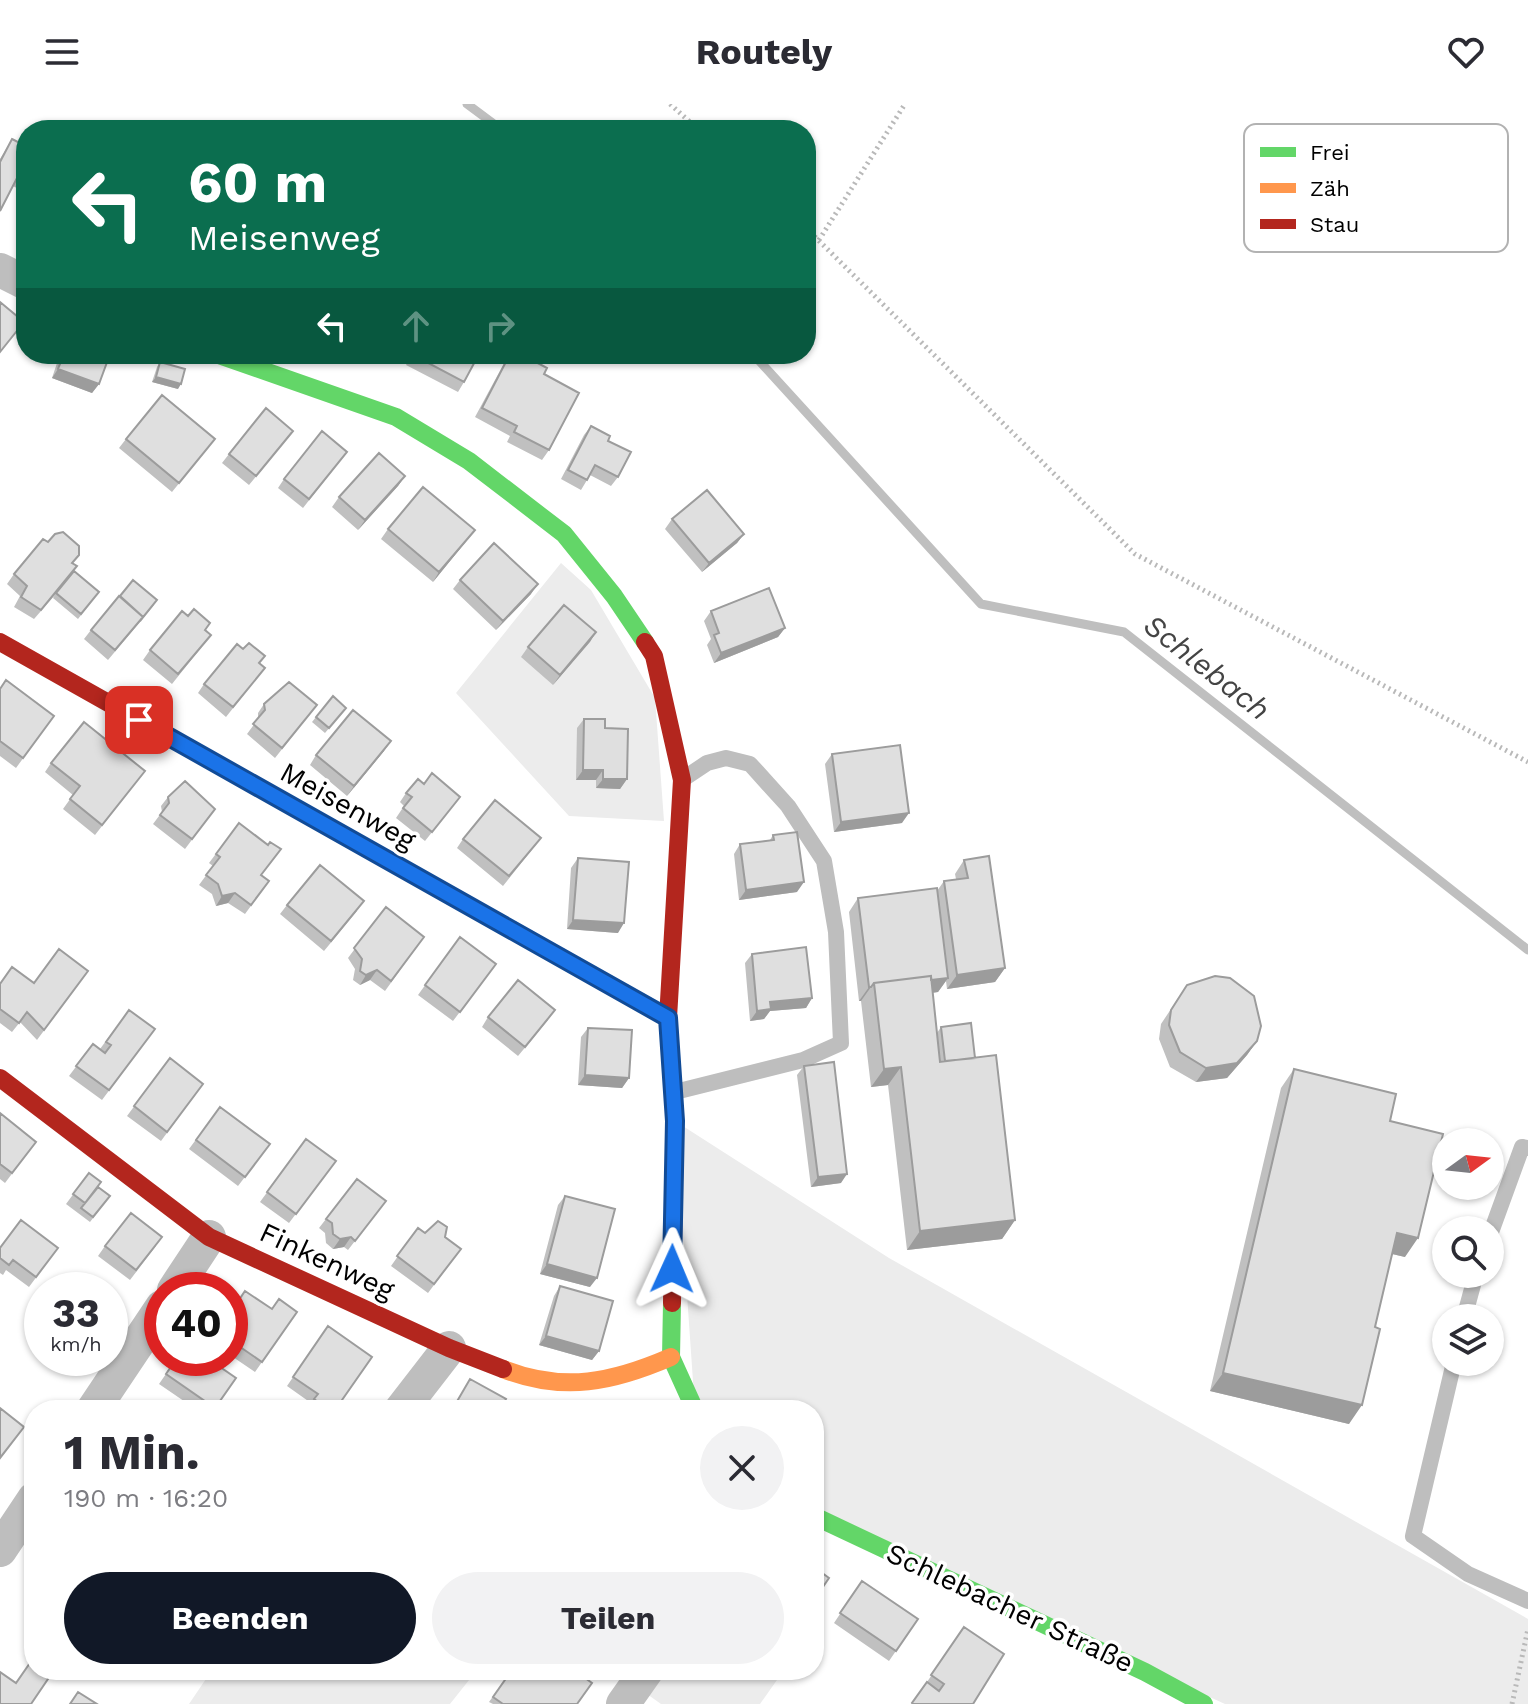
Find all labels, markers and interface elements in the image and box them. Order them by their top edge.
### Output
icon: menu [40,30,84,74]
icon: heart [1444,30,1488,74]
text: Routely [696,31,832,73]
legend [1244,124,1508,252]
text: Frei [1310,140,1350,165]
text: 60 m [188,150,327,216]
icon: left [56,152,160,256]
text: Zäh [1310,176,1350,201]
text: Stau [1310,212,1359,237]
text: Meisenweg [188,217,380,259]
icon: left [310,304,354,348]
icon: ahead [394,304,438,348]
icon: right [478,304,522,348]
water label: Schlebach [1137,607,1277,727]
pin [105,686,173,754]
icon: arrive [117,698,161,742]
street label: Meisenweg [275,755,421,857]
north arrow [1432,1128,1504,1200]
map controls [1432,1128,1504,1376]
street label: Finkenweg [255,1216,400,1307]
button: search [1432,1216,1504,1288]
position arrow [630,1227,714,1311]
speed limit sign: 40 [144,1272,248,1376]
text: 33 [52,1290,100,1337]
button: layers [1432,1304,1504,1376]
text: km/h [50,1332,102,1356]
text: 1 Min. [64,1424,200,1481]
button: close [700,1426,784,1510]
text: 190 m · 16:20 [64,1483,228,1513]
street label: Schlebacher Straße [881,1536,1139,1680]
button: Beenden [64,1572,416,1664]
button: Teilen [432,1572,784,1664]

